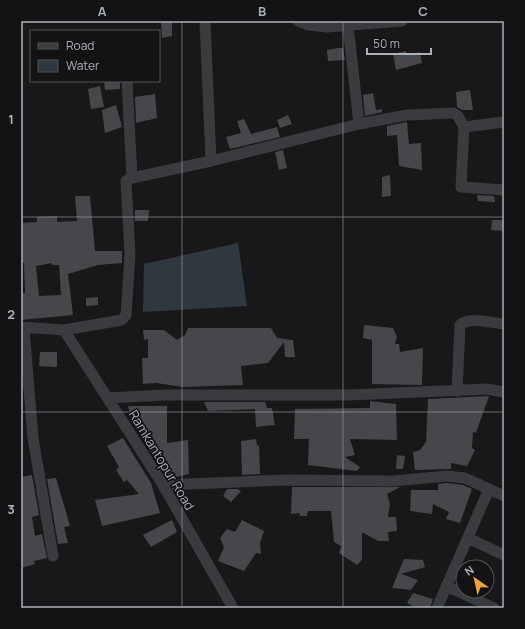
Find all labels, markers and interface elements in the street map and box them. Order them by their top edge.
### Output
text: A [98,2,107,20]
text: B [258,2,266,20]
text: C [418,2,428,20]
legend [30,30,160,82]
scale bar [367,30,431,56]
text: 50 m [373,35,400,52]
text: Road [66,37,94,54]
text: Water [66,57,100,74]
text: 1 [8,110,14,128]
text: 2 [7,305,15,323]
street label: Ramkantopur Road [125,407,199,513]
text: 3 [7,500,15,518]
north arrow [455,559,495,599]
text: N [462,562,477,579]

